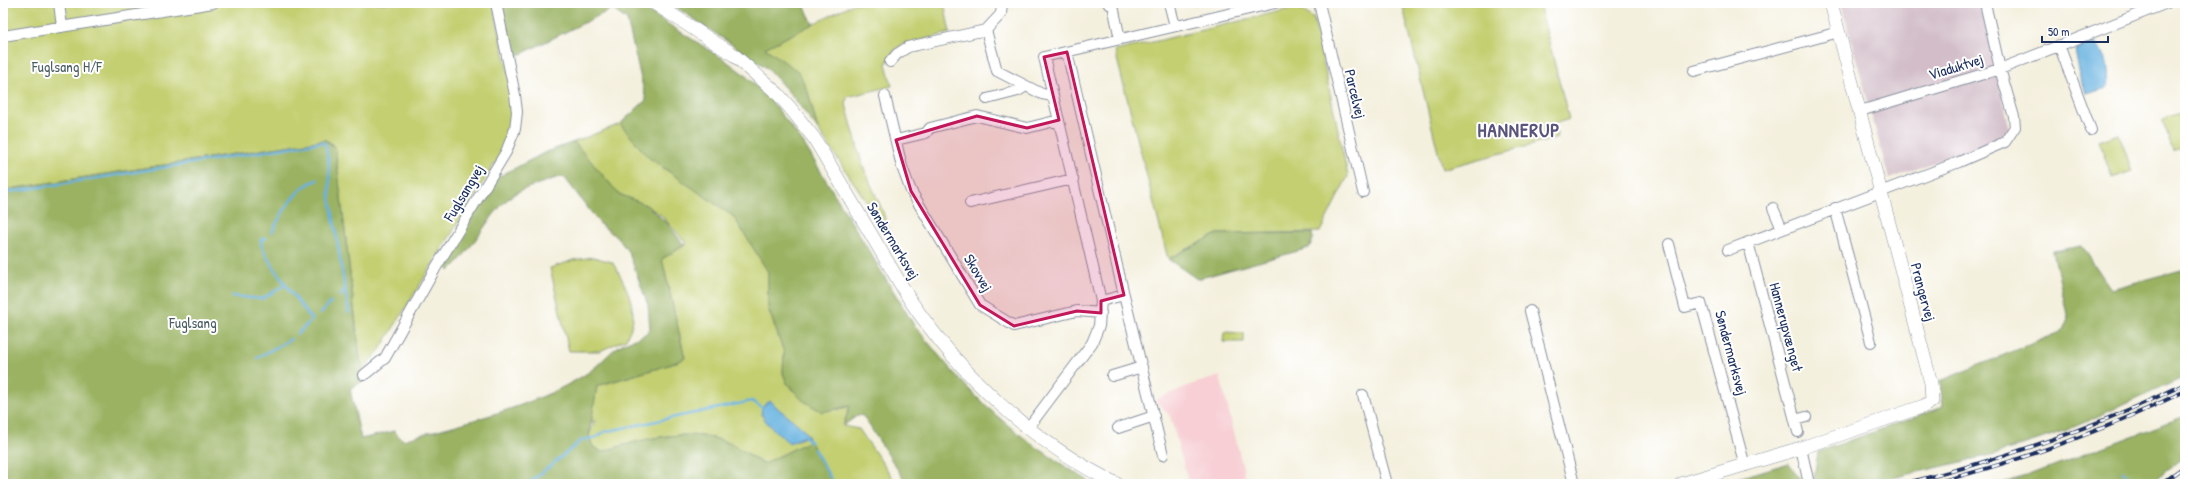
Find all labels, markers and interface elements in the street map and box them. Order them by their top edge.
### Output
scale bar [2042,18,2108,44]
text: 50 m [2048,23,2069,40]
street label: Viaduktvej [1926,48,1986,85]
park label: Fuglsang H/F [31,56,102,77]
street label: Parcelvej [1340,67,1371,121]
district label: HANNERUP [1478,117,1561,143]
street label: Fuglsangvej [438,160,489,226]
street label: Søndermarksvej [862,198,925,283]
street label: Skovvej [959,250,998,296]
street label: Prangervej [1906,260,1941,323]
street label: Hannerupvænget [1765,280,1809,375]
street label: Søndermarksvej [1710,308,1753,398]
park label: Fuglsang [168,312,217,333]

